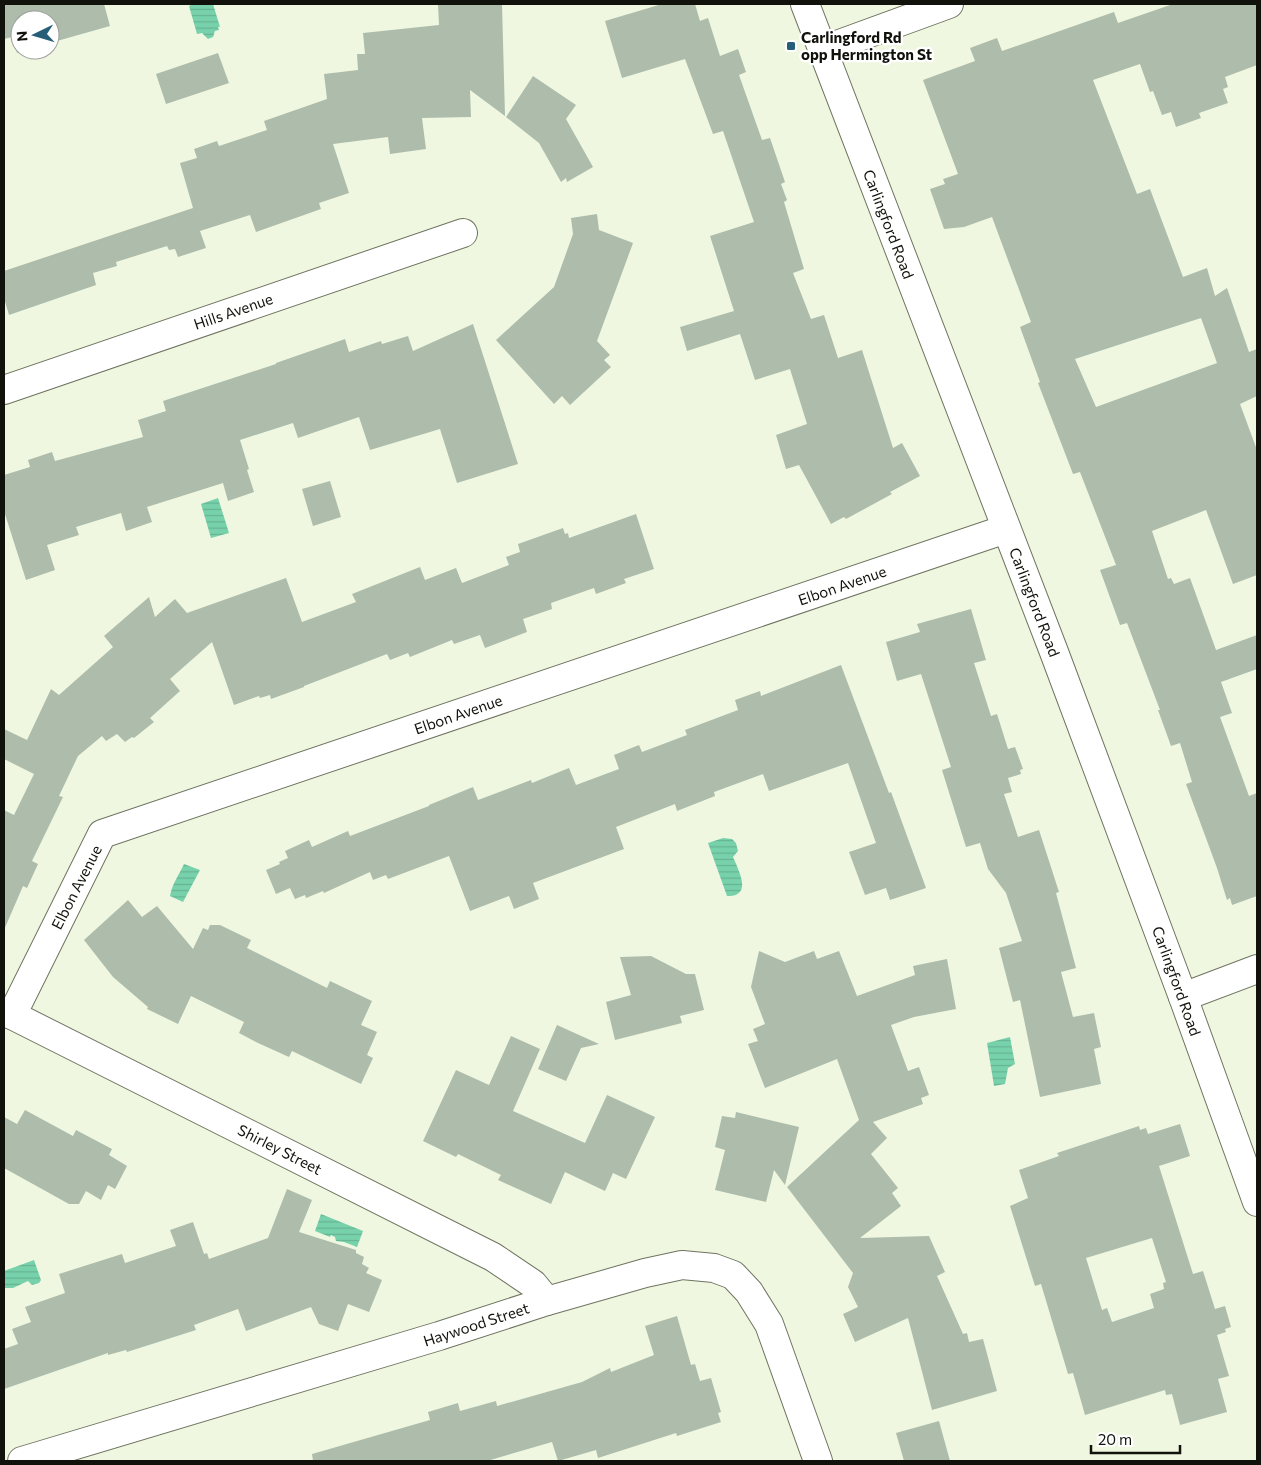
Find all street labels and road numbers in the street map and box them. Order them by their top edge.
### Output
street label: Carlingford Road [860,167,918,281]
street label: Hills Avenue [191,289,275,333]
street label: Carlingford Road [1006,545,1064,659]
street label: Elbon Avenue [796,561,889,608]
street label: Elbon Avenue [412,690,505,737]
street label: Elbon Avenue [47,842,105,932]
street label: Carlingford Road [1149,924,1205,1038]
street label: Shirley Street [235,1120,325,1178]
street label: Haywood Street [421,1298,531,1350]

